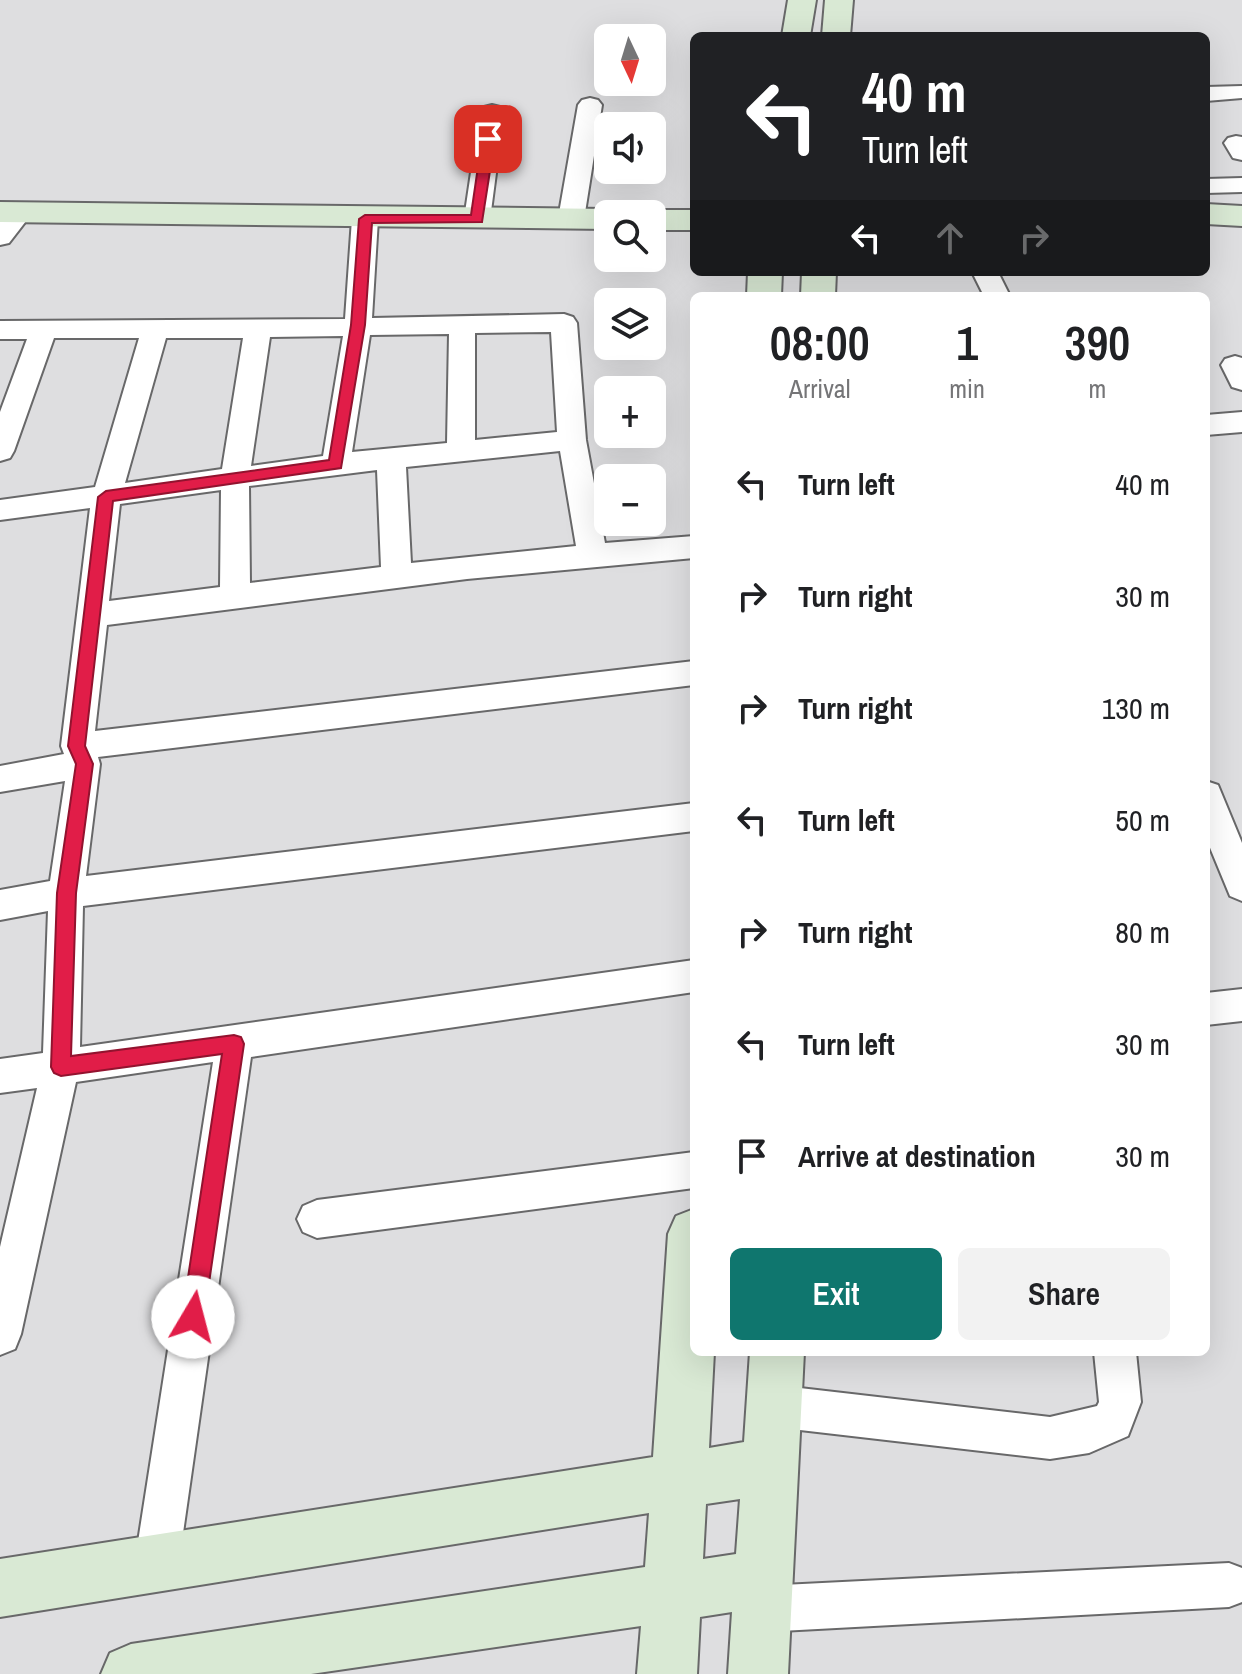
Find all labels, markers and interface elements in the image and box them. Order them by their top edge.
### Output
north arrow [594,24,666,96]
map controls [594,24,666,536]
text: 40 m [862,54,967,129]
icon: left [730,64,834,168]
pin [454,105,522,173]
button: sound [594,112,666,184]
icon: arrive [466,117,510,161]
text: Turn left [862,126,968,174]
button: search [594,200,666,272]
icon: left [844,216,888,260]
icon: ahead [928,216,972,260]
icon: right [1012,216,1056,260]
button: layers [594,288,666,360]
text: 08:00 [770,310,870,375]
text: 1 [956,310,978,375]
text: 390 [1065,310,1130,375]
text: Arrival [789,371,850,406]
text: min [949,371,985,406]
text: m [1089,371,1106,406]
button: + [594,376,666,448]
icon: left [730,462,774,506]
button: − [594,464,666,536]
text: Turn left [798,464,895,504]
text: 40 m [1115,464,1170,504]
icon: right [730,574,774,618]
text: Turn right [798,576,912,616]
text: 30 m [1115,576,1170,616]
icon: right [730,686,774,730]
text: Turn right [798,688,912,728]
text: 130 m [1102,688,1170,728]
icon: left [730,798,774,842]
text: Turn left [798,800,895,840]
text: 50 m [1115,800,1170,840]
icon: right [730,910,774,954]
text: Turn right [798,912,912,952]
text: 80 m [1115,912,1170,952]
icon: left [730,1022,774,1066]
text: Turn left [798,1024,895,1064]
text: 30 m [1115,1024,1170,1064]
icon: arrive [730,1134,774,1178]
text: Arrive at destination [798,1136,1036,1176]
text: 30 m [1115,1136,1170,1176]
button: Exit [730,1248,942,1340]
button: Share [958,1248,1170,1340]
position arrow [151,1275,235,1359]

